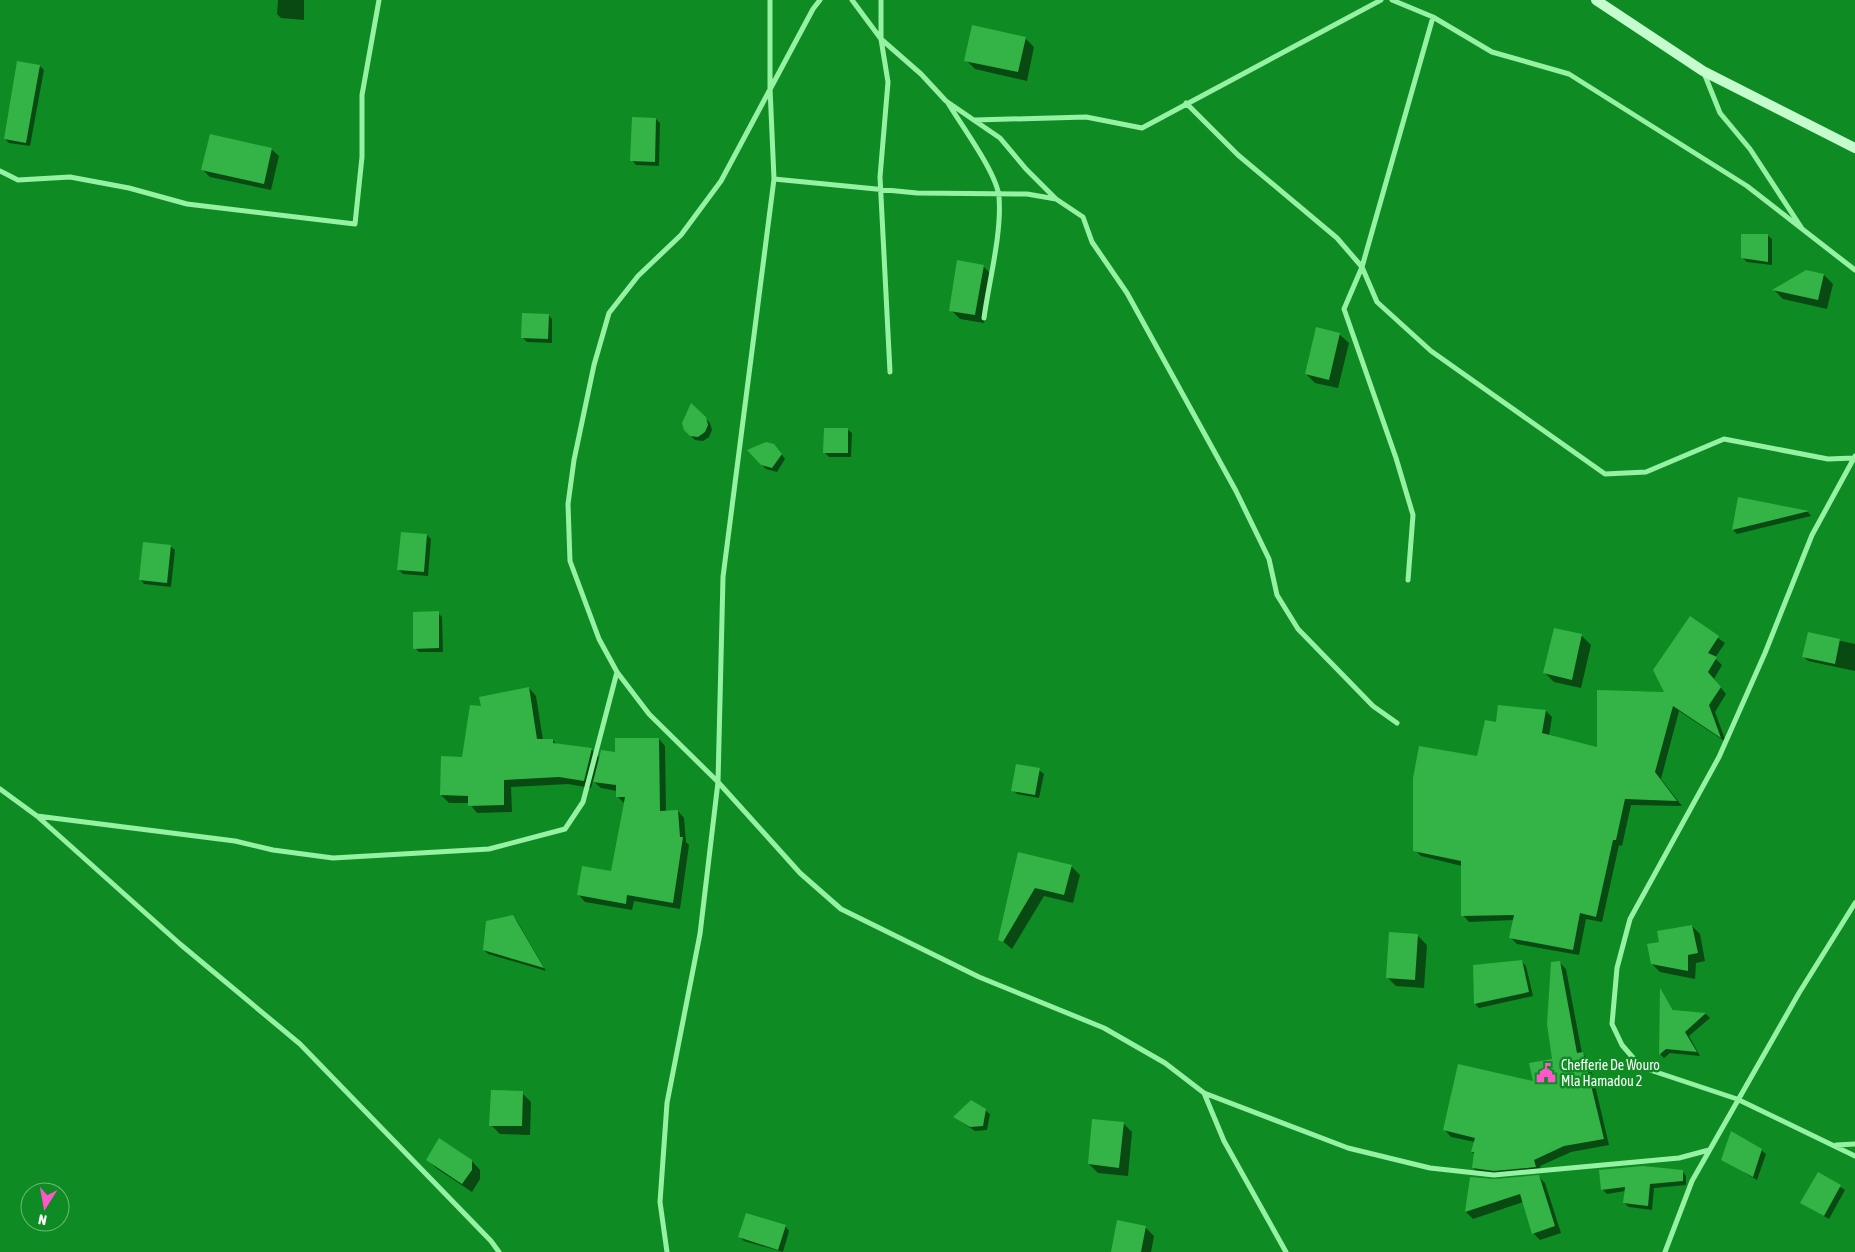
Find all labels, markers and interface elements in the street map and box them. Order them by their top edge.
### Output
place label: Chefferie De Wouro Mla Hamadou 2 [1561,1057,1660,1089]
public building icon: Chefferie De Wouro Mla Hamadou 2 [1535,1062,1557,1084]
north arrow [20,1182,70,1232]
text: N [37,1211,48,1228]

